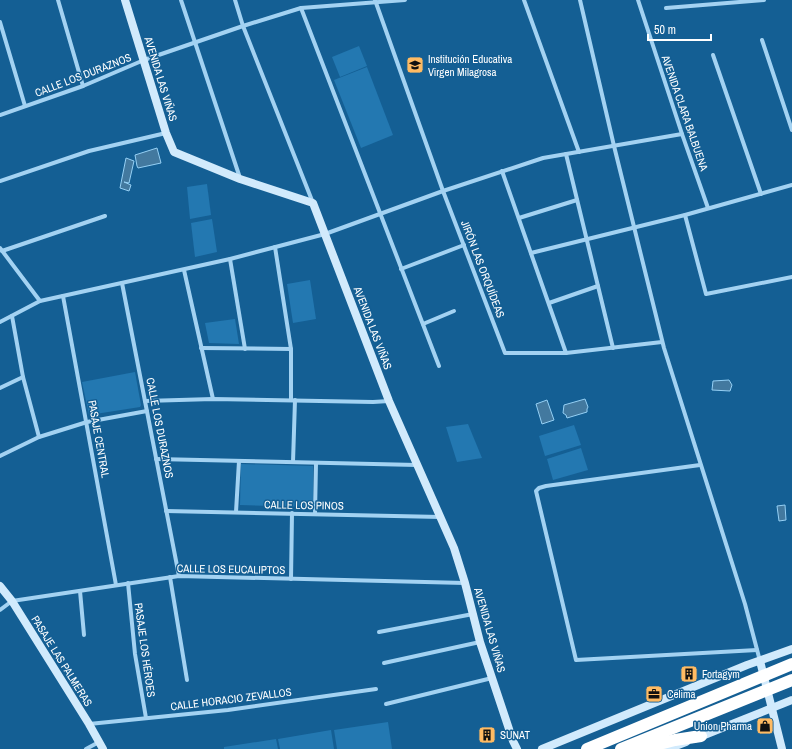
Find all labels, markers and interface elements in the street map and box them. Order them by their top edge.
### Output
scale bar [648,16,711,42]
text: 50 m [654,22,676,38]
street label: AVENIDA LAS VIÑAS [141,34,180,123]
street label: CALLE LOS DURAZNOS [33,50,133,100]
place label: Institución Educativa Virgen Milagrosa [428,52,512,79]
street label: AVENIDA CLARA BALBUENA [658,52,712,173]
school or university icon: Institución Educativa Virgen Milagrosa [405,55,425,75]
street label: JIRÓN LAS ORQUÍDEAS [458,218,508,320]
street label: AVENIDA LAS VIÑAS [350,284,395,371]
street label: CALLE LOS DURAZNOS [143,376,177,480]
street label: PASAJE CENTRAL [85,399,113,479]
street label: CALLE LOS PINOS [264,497,344,513]
street label: CALLE LOS EUCALIPTOS [177,561,285,577]
street label: AVENIDA LAS VIÑAS [471,585,509,674]
street label: PASAJE LOS HÉROES [131,602,159,698]
street label: PASAJE LAS PALMERAS [28,613,96,709]
building icon: Fortagym [679,664,699,684]
place label: Fortagym [702,667,740,681]
office icon: Celima [644,684,664,704]
street label: CALLE HORACIO ZEVALLOS [170,685,292,713]
place label: Celima [667,687,696,701]
shop icon: Union Pharma [755,716,775,736]
place label: Union Pharma [694,719,752,733]
building icon: SUNAT [477,725,497,745]
place label: SUNAT [500,728,530,742]

